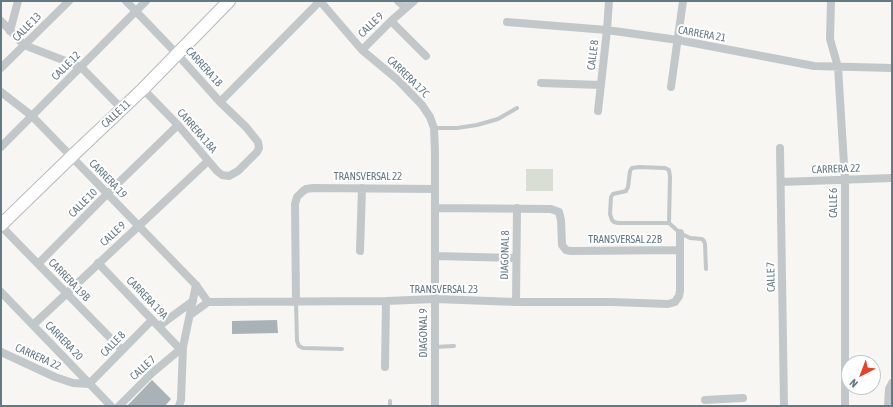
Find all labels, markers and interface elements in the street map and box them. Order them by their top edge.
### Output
street label: CALLE 13 [10,10,44,44]
street label: CALLE 9 [356,10,386,40]
street label: CARRERA 21 [677,23,727,45]
street label: CALLE 8 [585,39,601,71]
street label: CARRERA 18 [183,44,225,90]
street label: CALLE 12 [49,49,83,83]
street label: CARRERA 17C [384,54,432,100]
street label: CALLE 11 [99,97,133,131]
street label: CARRERA 18A [174,106,220,156]
street label: CARRERA 19 [86,157,130,201]
street label: CARRERA 22 [811,162,861,176]
street label: TRANSVERSAL 22 [334,170,402,184]
street label: CALLE 10 [66,186,100,220]
street label: CALLE 6 [827,188,841,218]
street label: CALLE 9 [97,219,129,249]
street label: DIAGONAL 8 [498,230,512,280]
street label: TRANSVERSAL 22B [588,233,662,247]
street label: CARRERA 19B [46,256,92,304]
street label: CALLE 7 [764,262,778,292]
street label: CARRERA 19A [123,274,171,322]
street label: TRANSVERSAL 23 [410,283,478,297]
street label: DIAGONAL 9 [417,308,431,358]
street label: CARRERA 20 [42,319,86,363]
street label: CALLE 8 [98,329,128,359]
street label: CARRERA 22 [13,341,63,373]
street label: CALLE 7 [127,353,159,383]
north arrow [841,355,881,395]
text: N [847,377,860,390]

